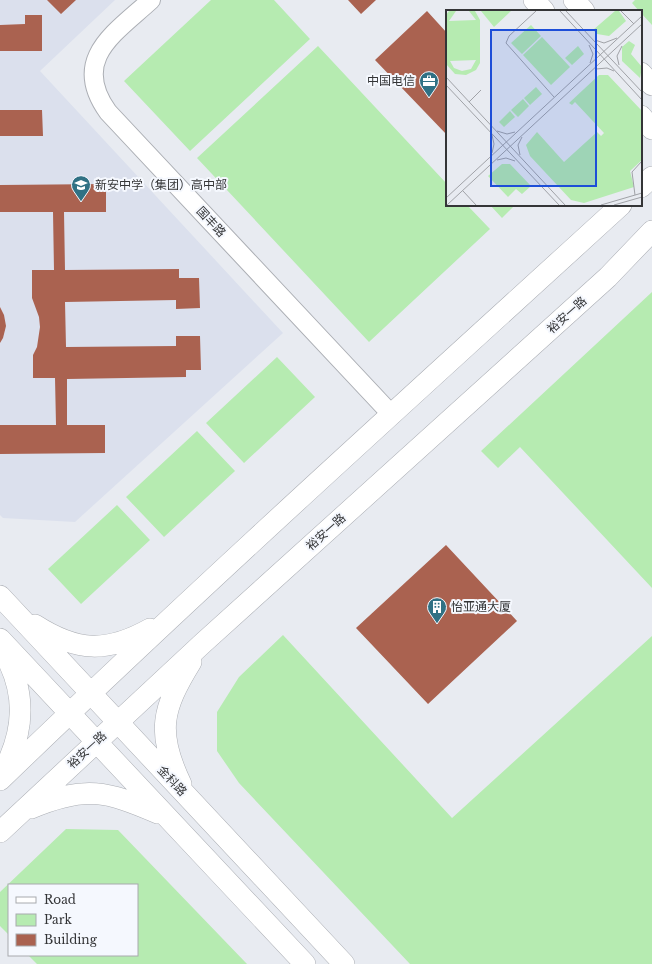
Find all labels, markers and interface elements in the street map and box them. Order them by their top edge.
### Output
inset map [446,10,642,206]
office icon: 中国电信 [418,70,440,98]
place label: 中国电信 [367,73,415,88]
school or university icon: 新安中学（集团）高中部 [70,174,92,202]
place label: 新安中学（集团）高中部 [95,177,227,192]
street label: 国丰路 [194,203,229,240]
street label: 裕安一路 [544,293,590,336]
street label: 裕安一路 [303,510,349,553]
building icon: 怡亚通大厦 [426,596,448,624]
place label: 怡亚通大厦 [451,599,511,614]
street label: 裕安一路 [64,728,109,771]
street label: 金科路 [155,762,190,799]
legend [8,884,138,956]
text: Road [44,892,76,907]
text: Park [44,912,72,927]
text: Building [44,932,98,947]

